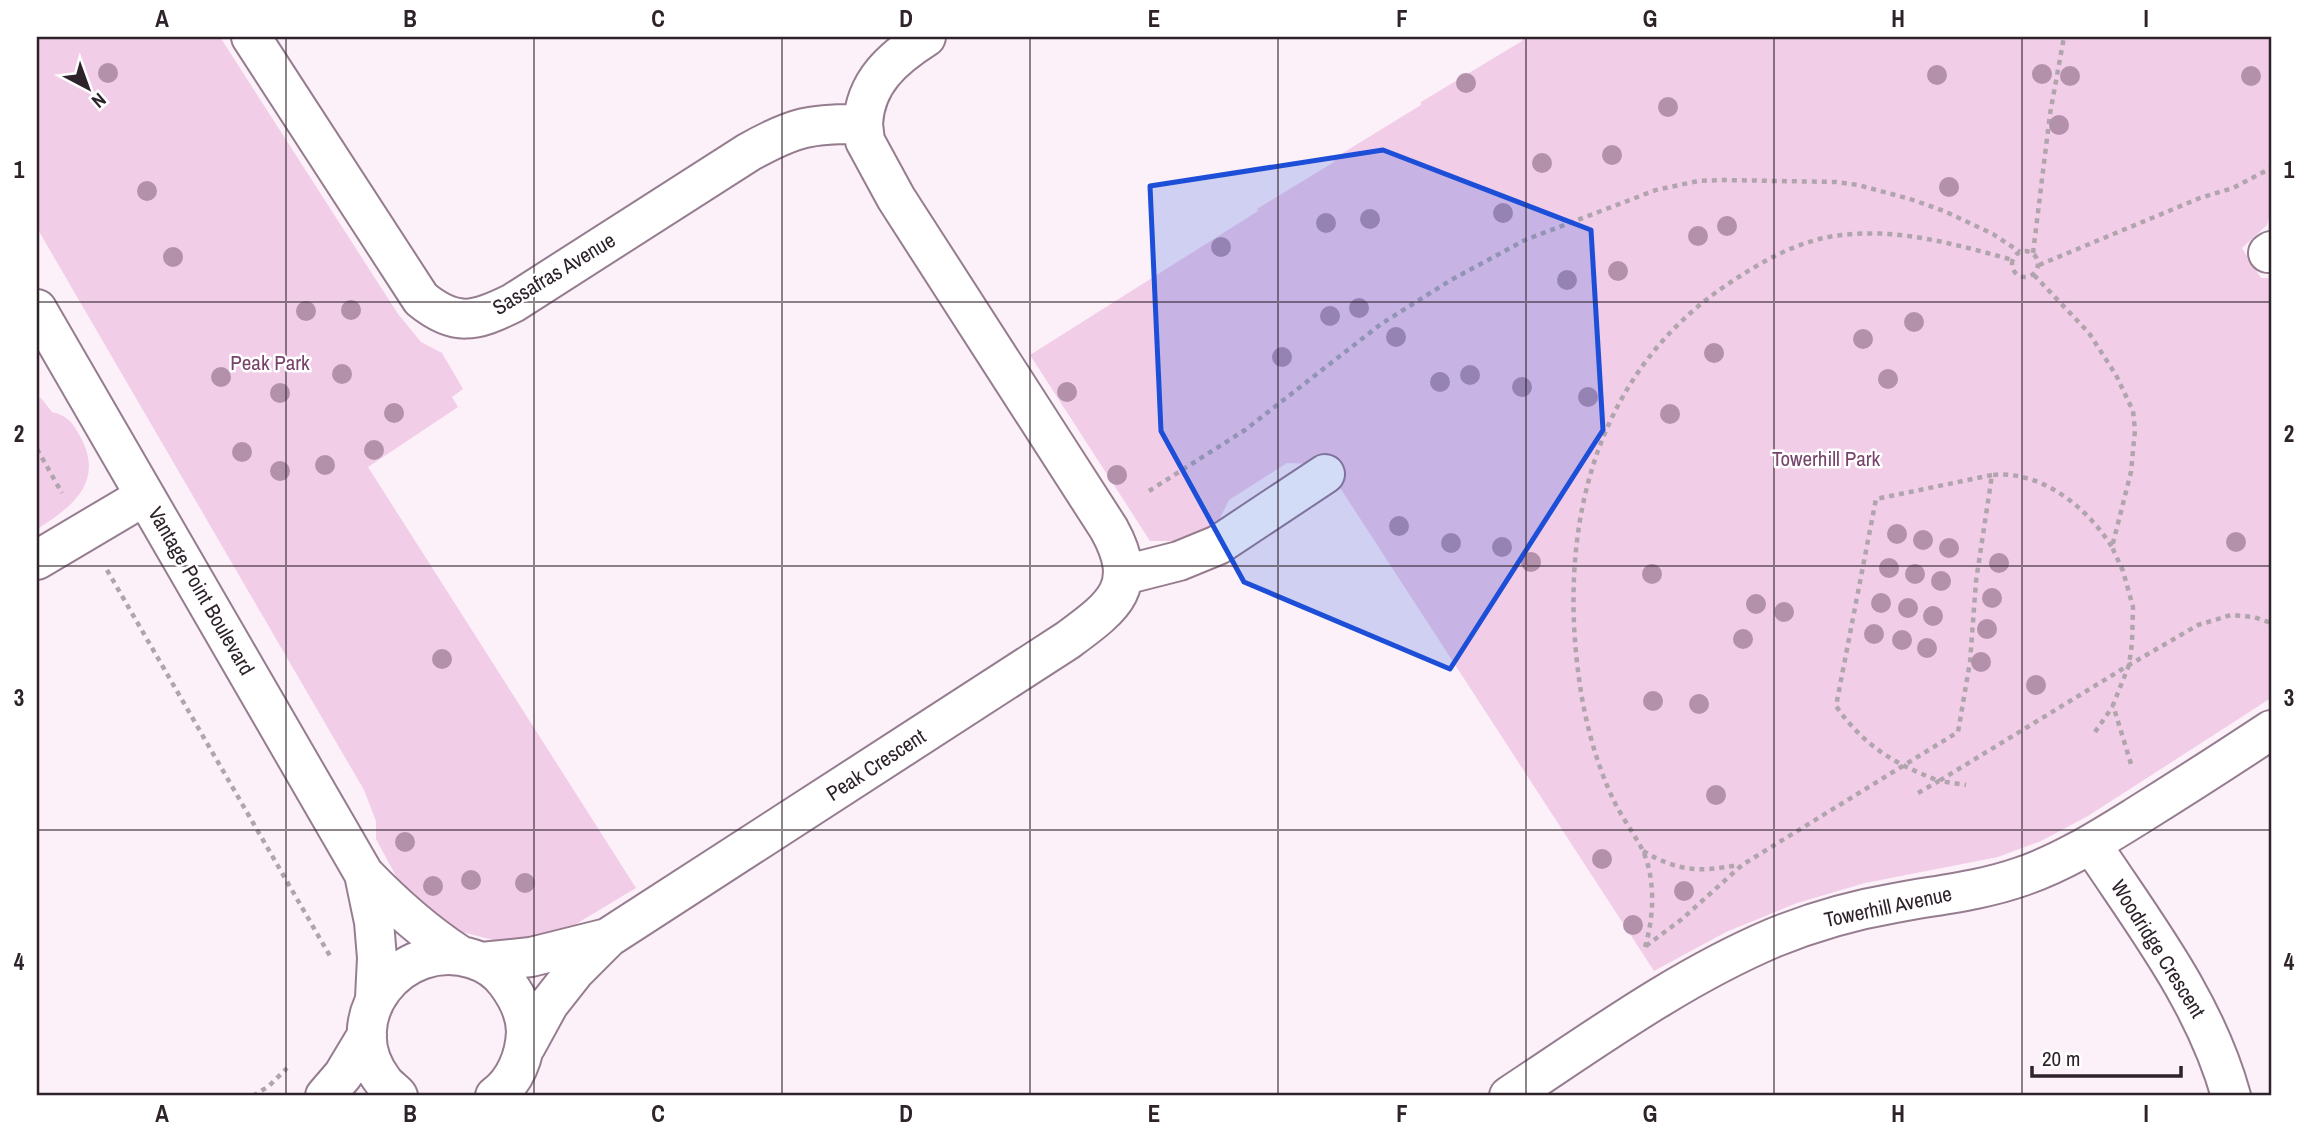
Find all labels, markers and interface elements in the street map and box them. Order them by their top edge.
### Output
text: A [155,3,169,34]
text: B [403,3,417,34]
text: C [651,3,665,34]
text: D [899,3,913,34]
text: E [1148,3,1160,34]
text: F [1396,3,1408,34]
text: G [1643,3,1657,34]
text: H [1891,3,1905,34]
text: I [2143,3,2149,34]
north arrow [52,52,122,122]
text: N [86,87,112,114]
text: 1 [14,154,25,185]
text: 1 [2284,154,2295,185]
street label: Sassafras Avenue [487,225,621,322]
park label: Peak Park [230,348,310,377]
text: 2 [14,418,24,449]
text: 2 [2284,418,2294,449]
park label: Towerhill Park [1772,444,1880,473]
street label: Vantage Point Boulevard [141,501,262,680]
text: 3 [14,682,24,713]
text: 3 [2284,682,2294,713]
street label: Peak Crescent [820,722,931,808]
street label: Woodridge Crescent [2104,874,2213,1023]
street label: Towerhill Avenue [1821,879,1954,934]
text: 4 [14,946,25,977]
text: 4 [2284,946,2295,977]
scale bar [2032,1035,2180,1079]
text: 20 m [2042,1044,2080,1073]
text: A [155,1098,169,1129]
text: B [403,1098,417,1129]
text: C [651,1098,665,1129]
text: D [899,1098,913,1129]
text: E [1148,1098,1160,1129]
text: F [1396,1098,1408,1129]
text: G [1643,1098,1657,1129]
text: H [1891,1098,1905,1129]
text: I [2143,1098,2149,1129]

